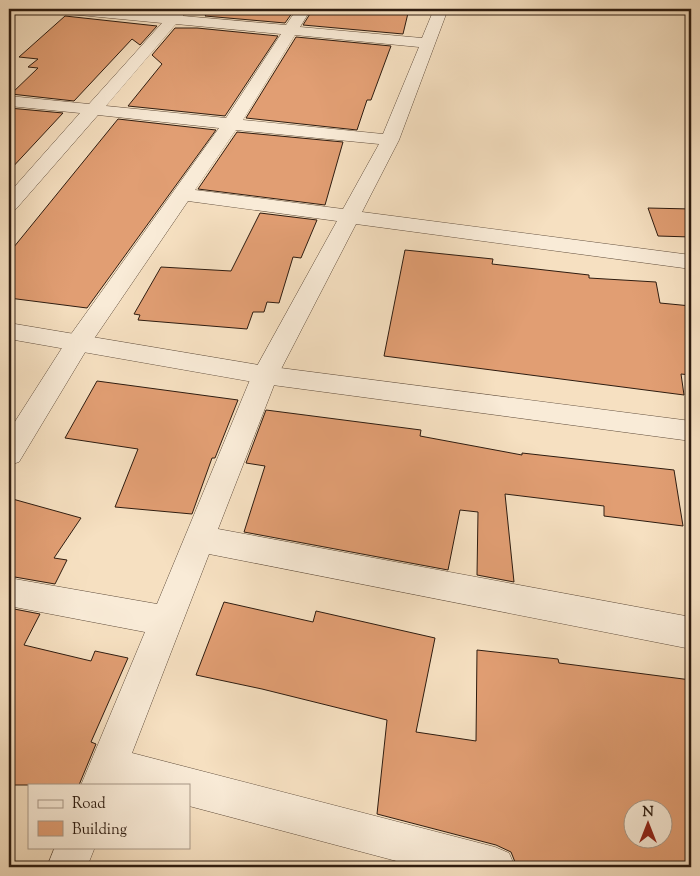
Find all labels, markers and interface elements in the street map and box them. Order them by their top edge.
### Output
legend [28,784,190,848]
text: Road [72,794,106,815]
north arrow [622,798,672,848]
text: N [642,803,654,823]
text: Building [72,820,127,841]

